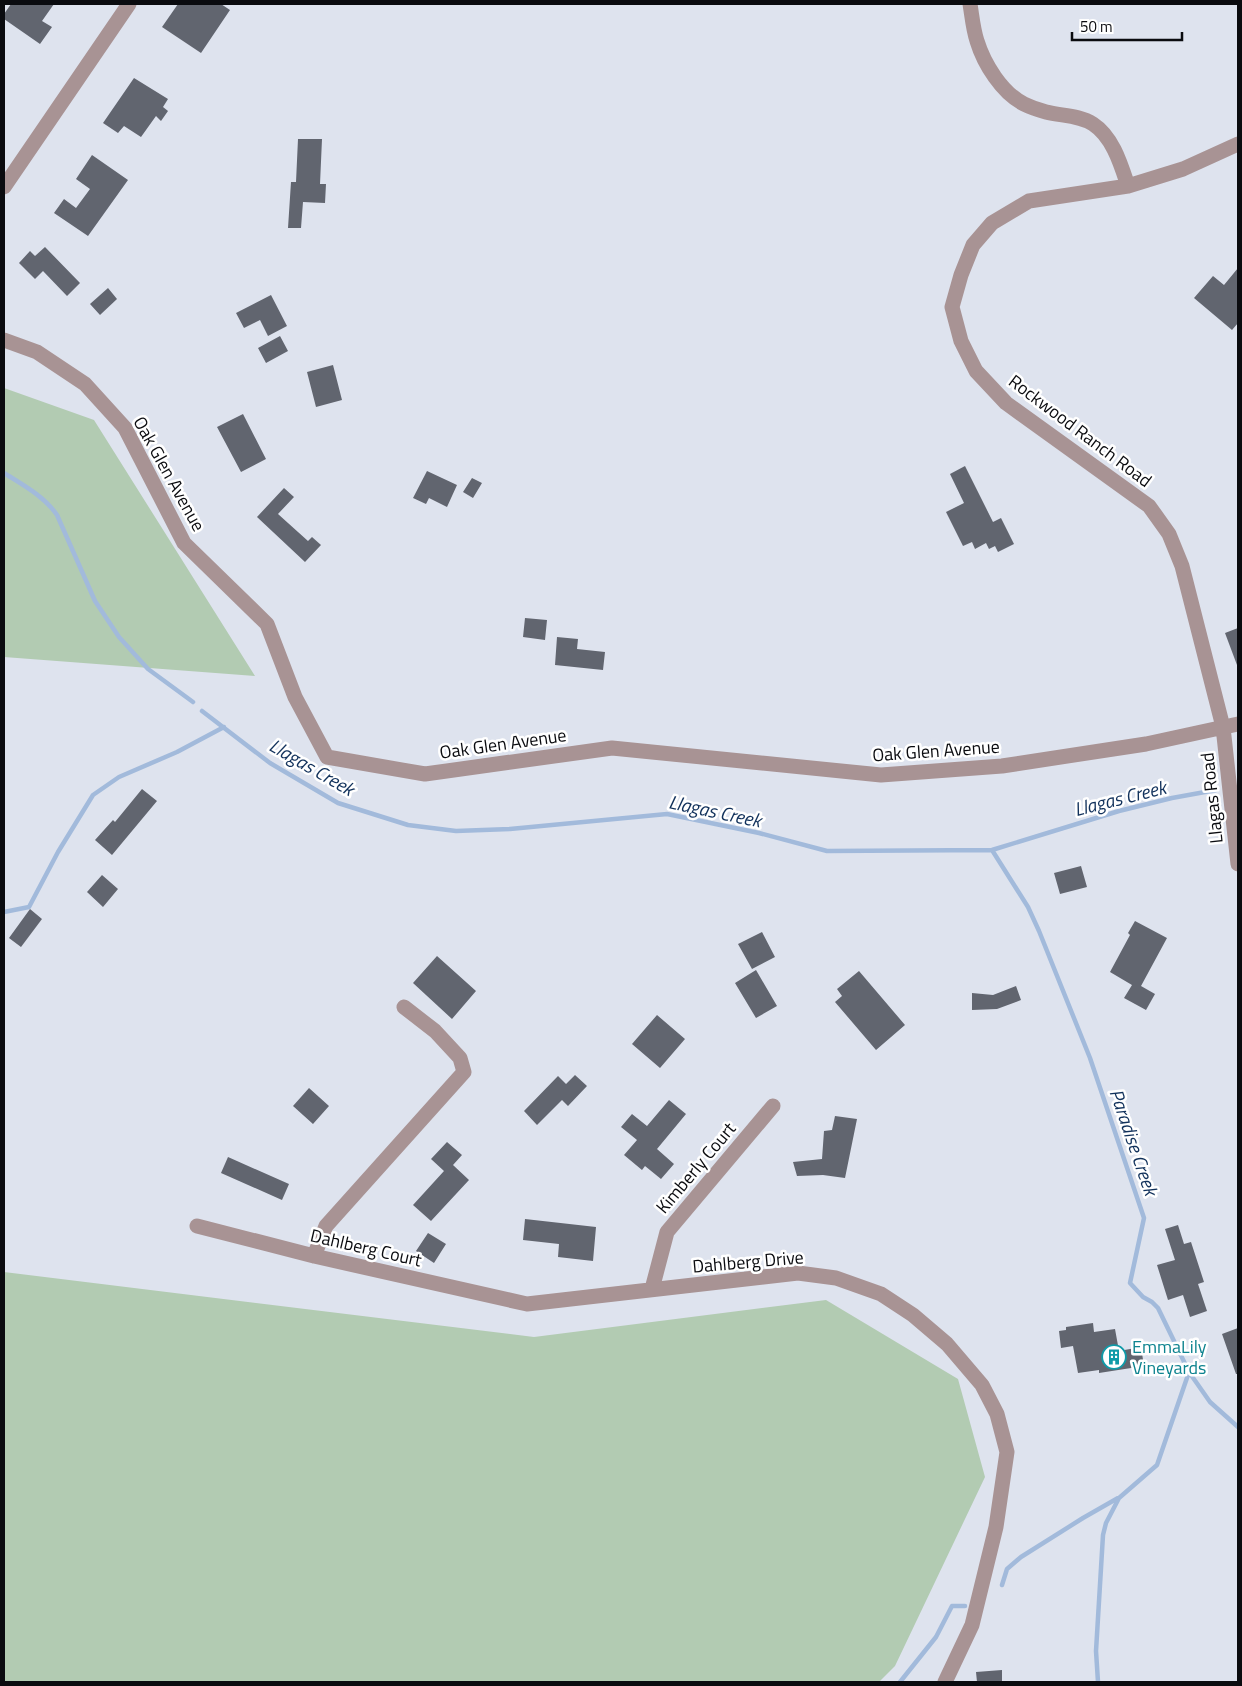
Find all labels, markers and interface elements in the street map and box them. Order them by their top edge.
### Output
scale bar [1072,10,1182,42]
text: 50 m [1080,15,1113,38]
street label: Rockwood Ranch Road [1003,368,1158,494]
street label: Oak Glen Avenue [127,411,212,536]
street label: Oak Glen Avenue [438,721,568,766]
water label: Llagas Creek [264,731,362,804]
street label: Oak Glen Avenue [871,733,1001,768]
street label: Llagas Road [1193,751,1230,845]
water label: Llagas Creek [1071,771,1171,823]
water label: Llagas Creek [666,787,767,835]
water label: Paradise Creek [1103,1085,1167,1201]
street label: Kimberly Court [649,1116,742,1219]
street label: Dahlberg Court [308,1222,425,1274]
street label: Dahlberg Drive [691,1243,805,1280]
place label: EmmaLily Vineyards [1132,1333,1207,1381]
building icon: EmmaLily Vineyards [1101,1344,1127,1370]

